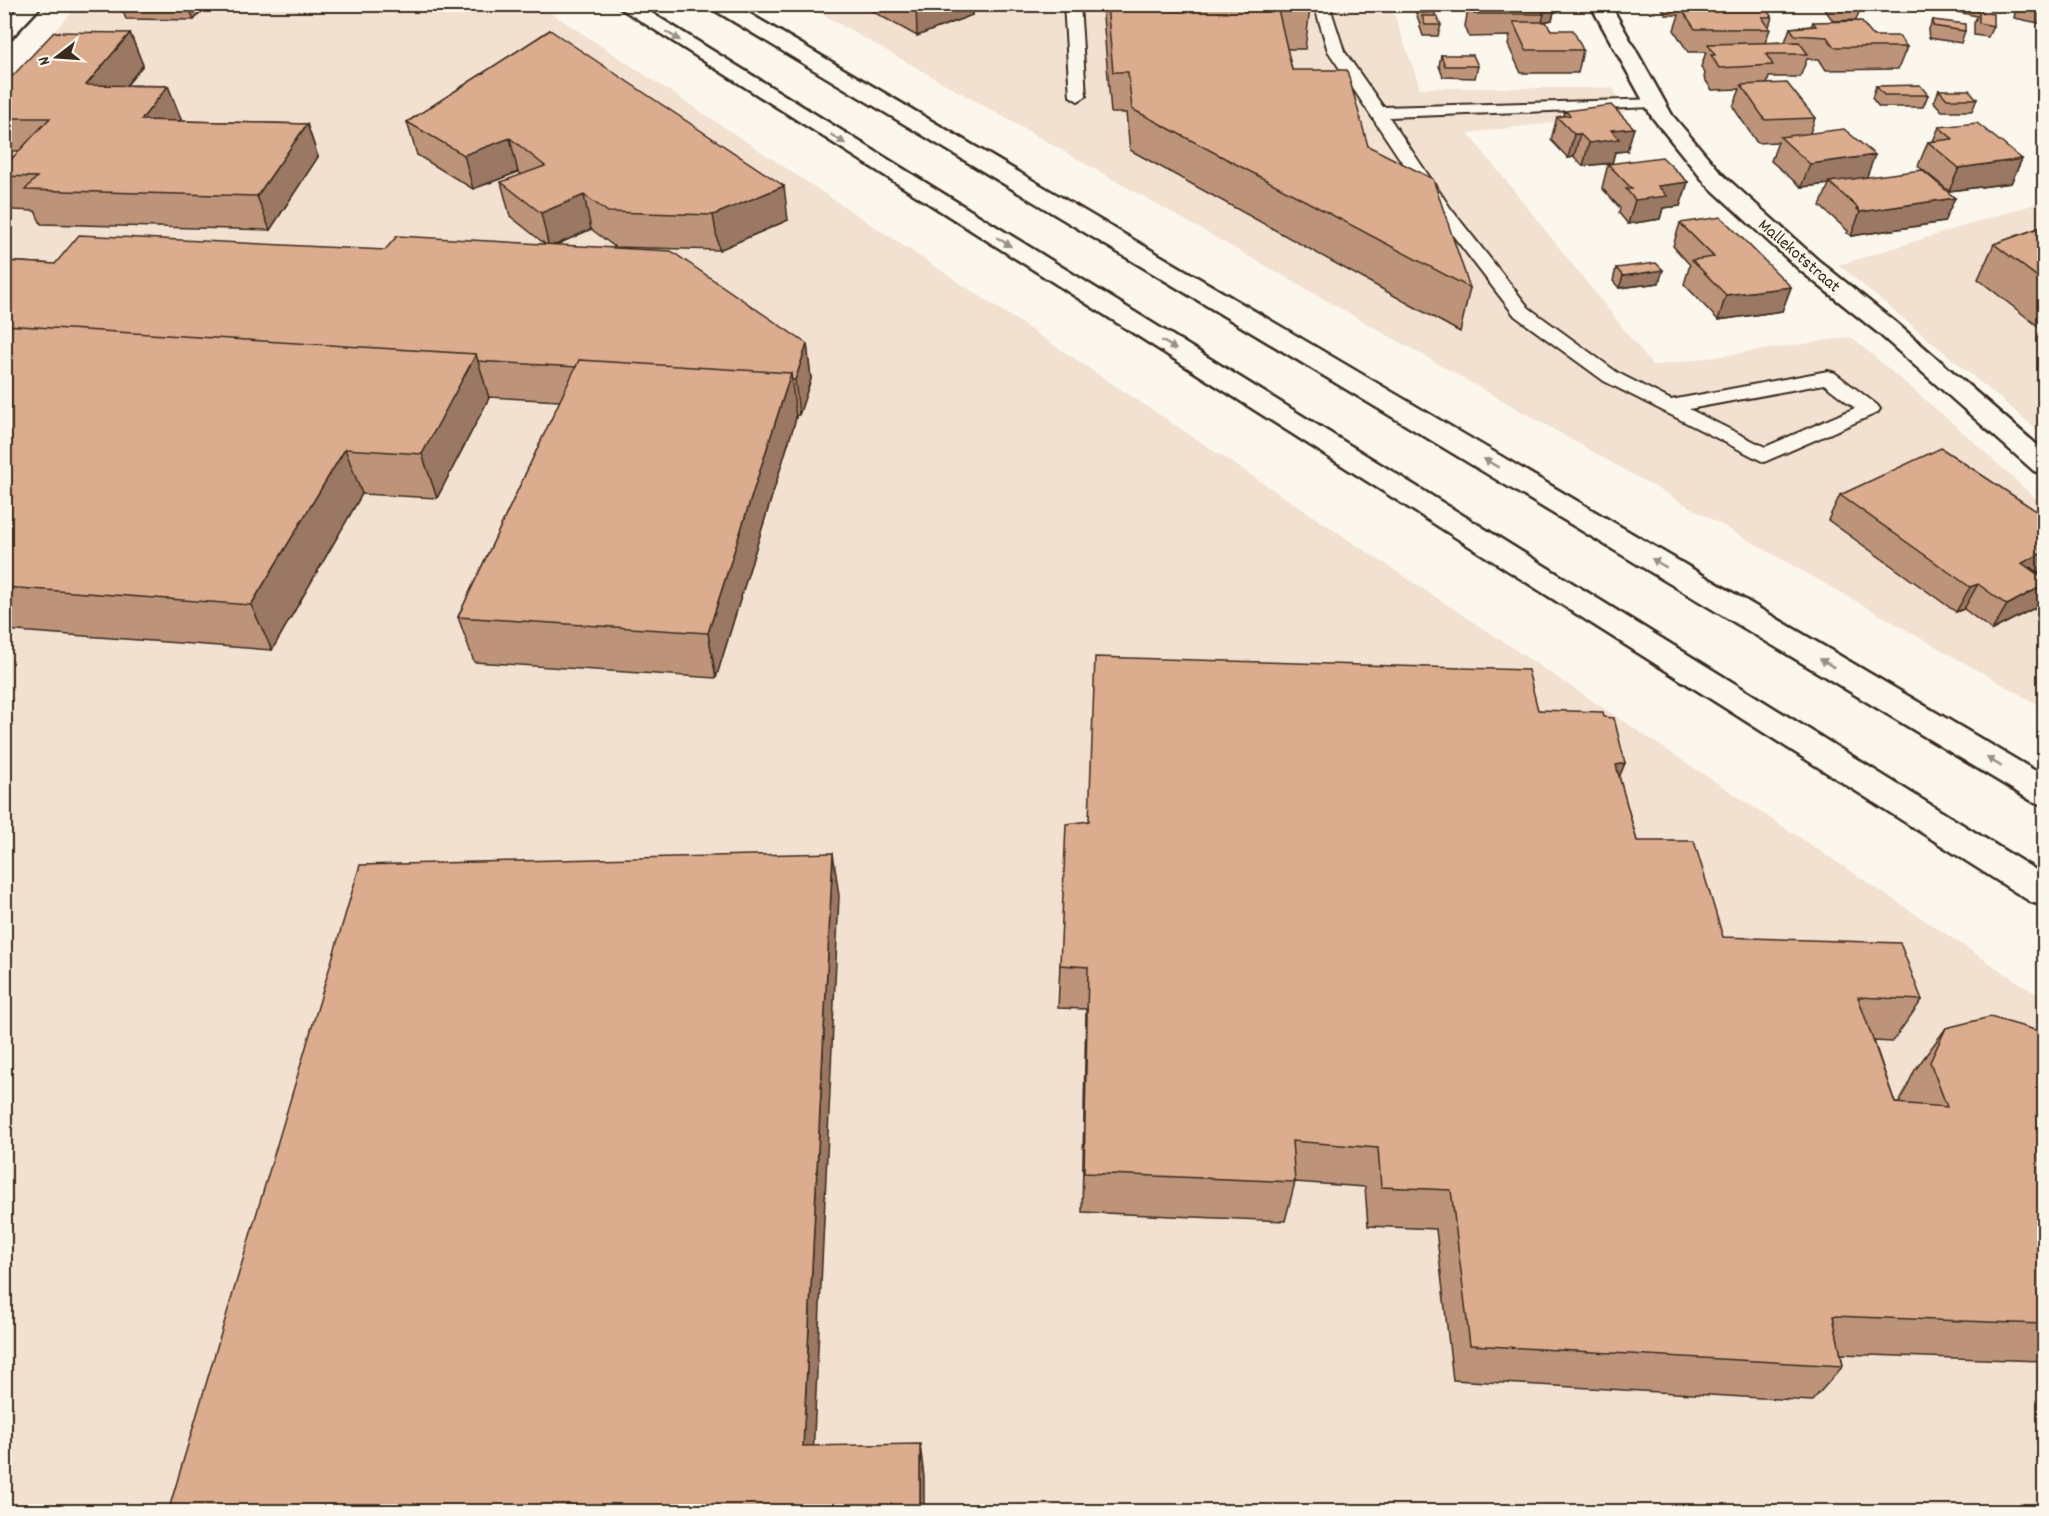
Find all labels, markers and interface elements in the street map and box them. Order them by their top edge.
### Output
north arrow [27,27,87,87]
one-way arrow [665,30,681,41]
text: N [33,53,57,68]
one-way arrow [830,133,846,144]
street label: Mallekotstraat [1752,214,1845,300]
one-way arrow [995,237,1012,248]
one-way arrow [1161,340,1177,351]
one-way arrow [1483,458,1499,469]
one-way arrow [1650,558,1667,568]
one-way arrow [1819,657,1835,668]
one-way arrow [1986,757,2002,768]

